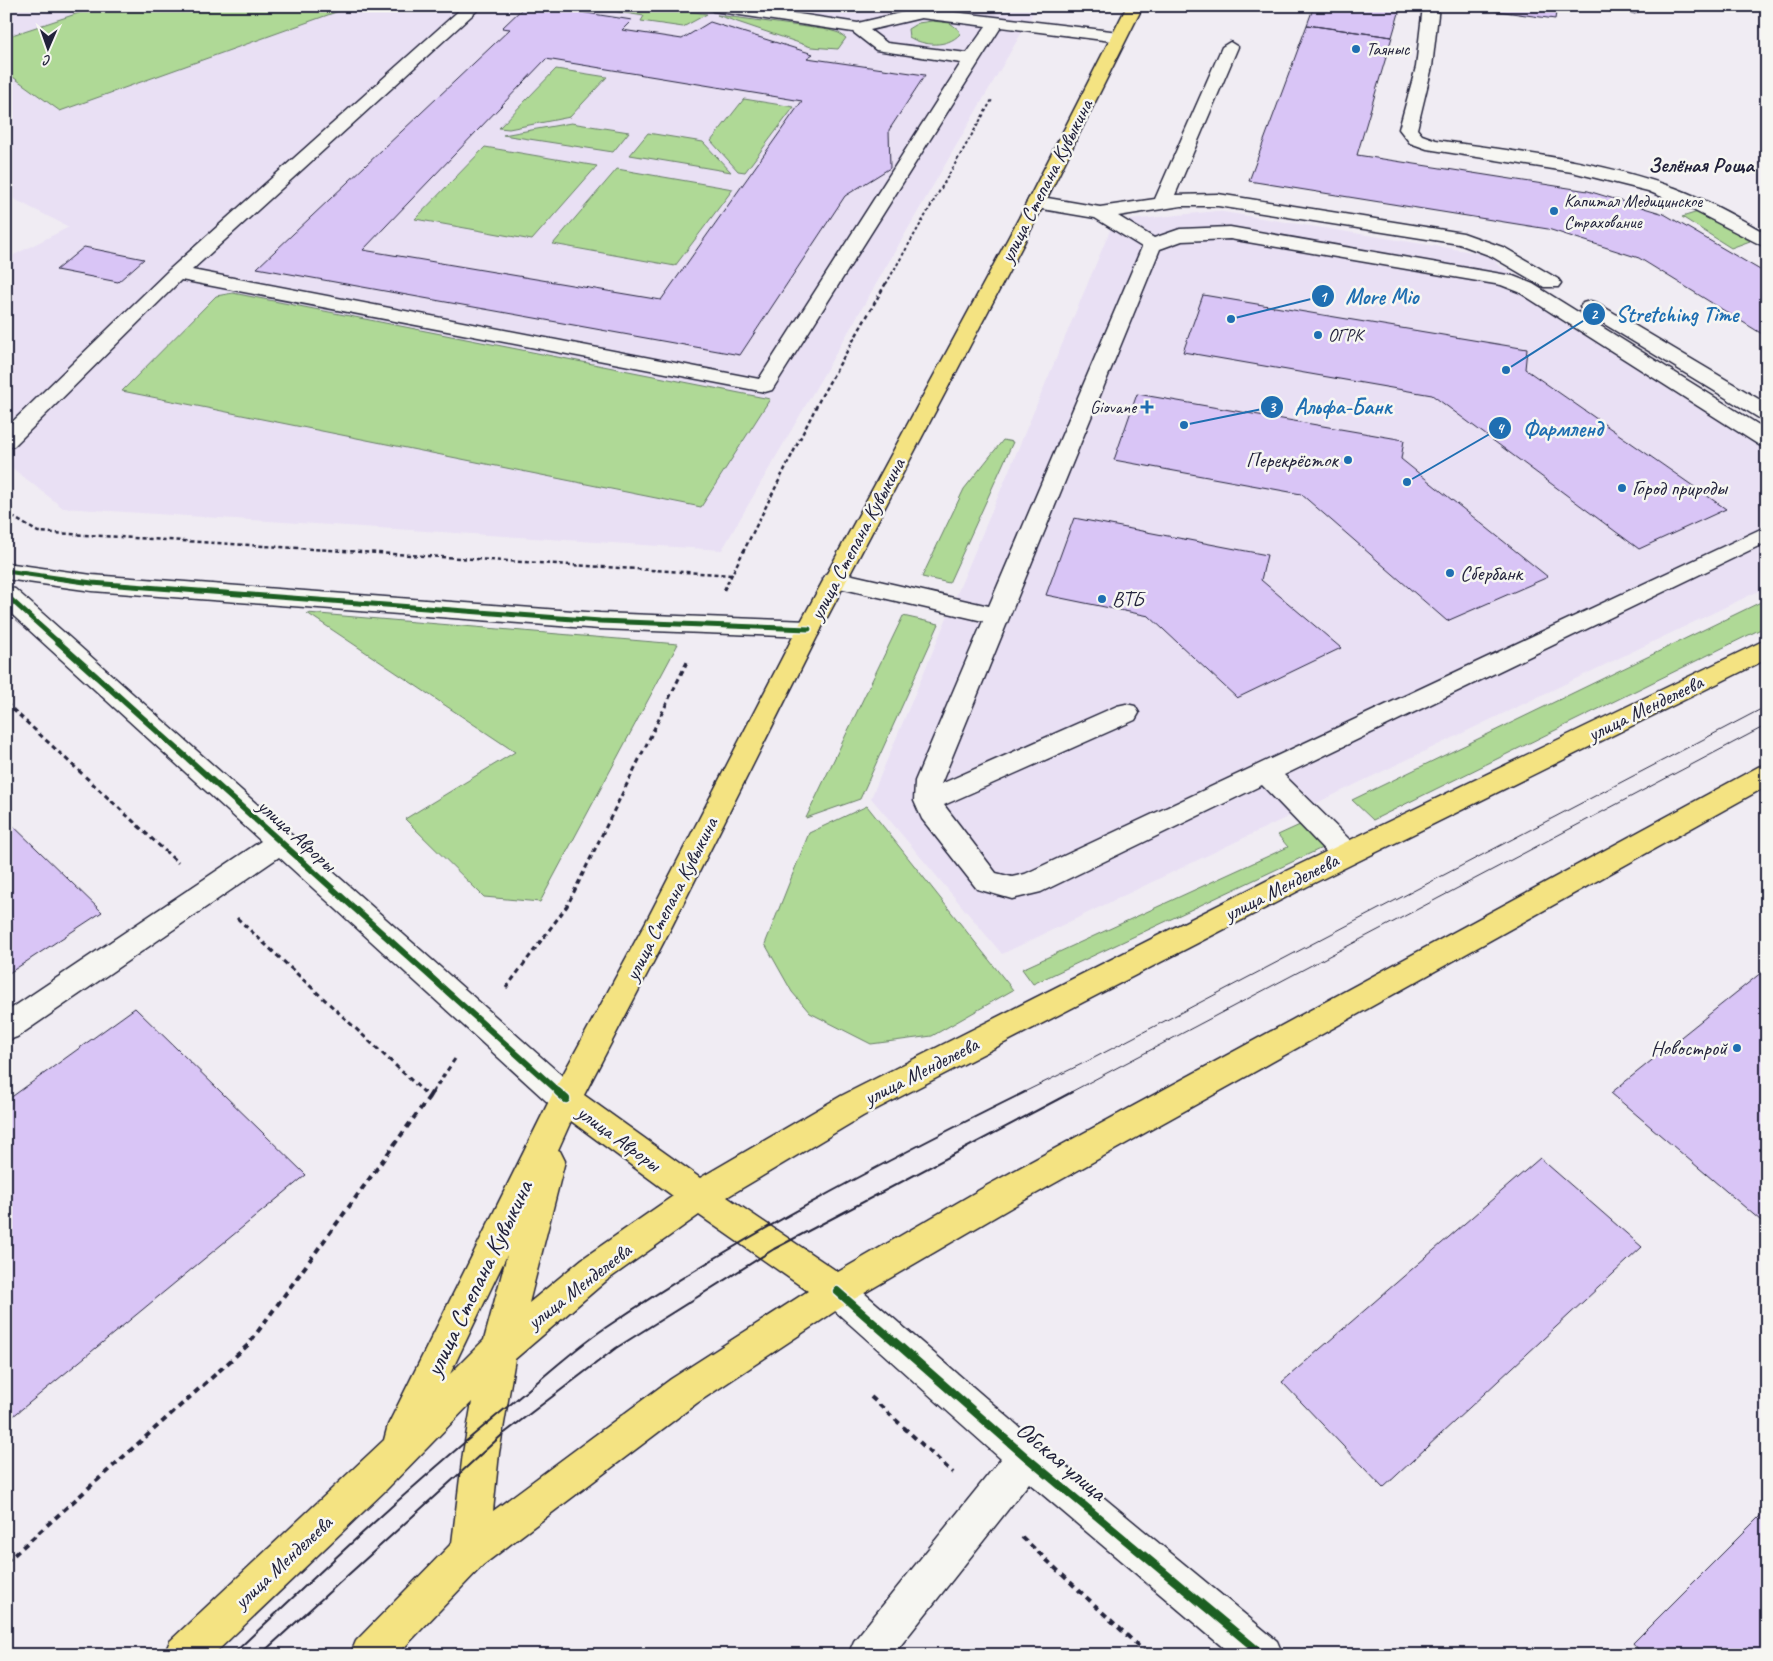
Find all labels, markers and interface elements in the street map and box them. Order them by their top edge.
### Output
north arrow [22,22,72,72]
place label: Таяныс [1366,38,1411,60]
marker: Таяныс [1350,43,1362,55]
text: С [42,52,51,69]
street label: улица Степана Кувыкина [993,94,1099,269]
district label: Зелёная Роща [1648,152,1755,178]
place label: Капитал Медицинское Страхование [1564,190,1703,233]
marker: Капитал Медицинское Страхование [1548,205,1560,217]
callout: More Mio [1310,278,1428,315]
text: More Mio [1346,283,1420,311]
text: 1 [1320,288,1329,307]
callout: Stretching Time [1581,296,1748,333]
text: Stretching Time [1616,301,1741,329]
text: 2 [1591,305,1599,324]
place label: ОГРК [1328,324,1366,346]
marker: ОГРК [1312,329,1324,341]
callout: Альфа-Банк [1260,388,1402,425]
text: Альфа-Банк [1294,393,1394,421]
place label: Giovane [1090,396,1137,418]
text: 3 [1269,398,1277,417]
marker: Giovane [1140,400,1154,414]
callout: Фармленд [1488,409,1613,446]
text: Фармленд [1523,415,1605,443]
text: 4 [1497,419,1506,438]
place label: Перекрёсток [1246,447,1339,473]
street label: улица Степана Кувыкина [802,452,911,626]
marker: Перекрёсток [1342,454,1354,466]
place label: Город природы [1632,475,1729,501]
marker: Город природы [1616,482,1628,494]
place label: Сбербанк [1460,560,1525,586]
marker: Сбербанк [1444,567,1456,579]
place label: ВТБ [1112,586,1146,612]
marker: ВТБ [1096,593,1108,605]
street label: улица Менделеева [1581,668,1708,748]
street label: улица Авроры [251,792,343,878]
street label: улица Степана Кувыкина [618,812,724,987]
street label: улица Менделеева [1218,846,1344,928]
street label: улица Менделеева [858,1030,984,1112]
place label: Новострой [1651,1035,1728,1061]
marker: Новострой [1731,1042,1743,1054]
street label: улица Авроры [571,1098,667,1178]
street label: улица Степана Кувыкина [417,1174,541,1383]
street label: улица Менделеева [520,1236,638,1336]
street label: Обская улица [1009,1413,1115,1509]
street label: улица Менделеева [227,1509,339,1616]

